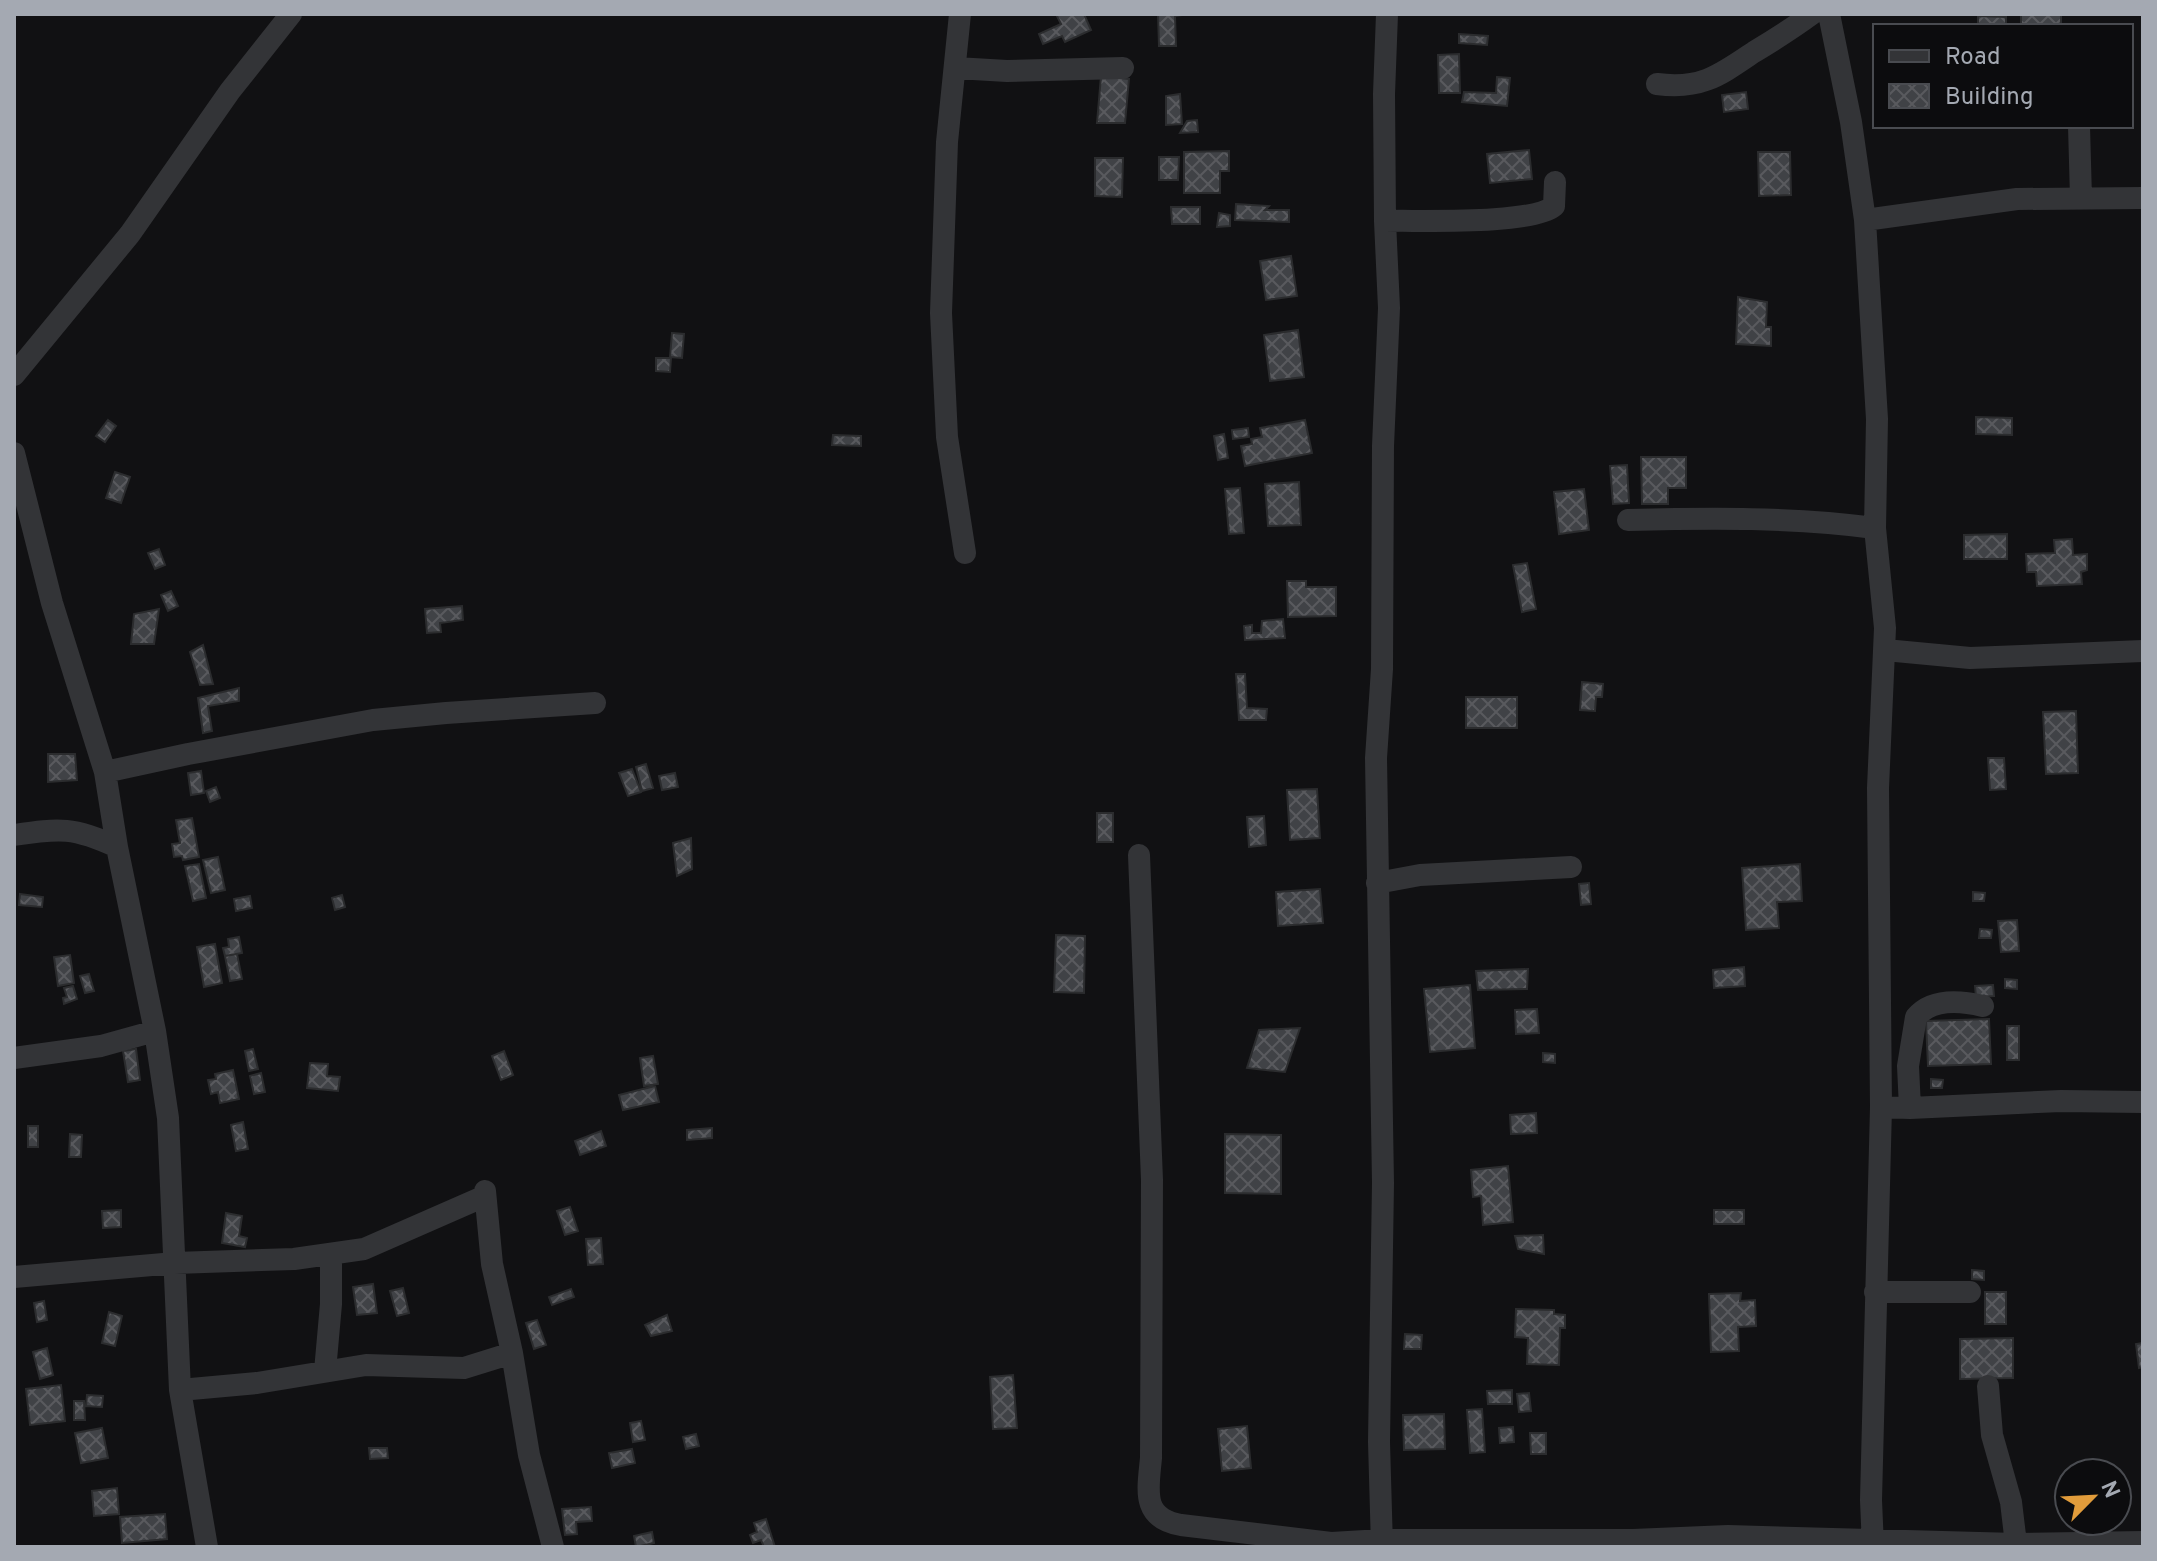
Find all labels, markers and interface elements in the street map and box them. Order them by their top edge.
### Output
legend [1873,24,2133,128]
text: Road [1945,43,2001,73]
text: Building [1945,83,2034,113]
north arrow [2053,1457,2133,1537]
text: N [2093,1477,2125,1503]

